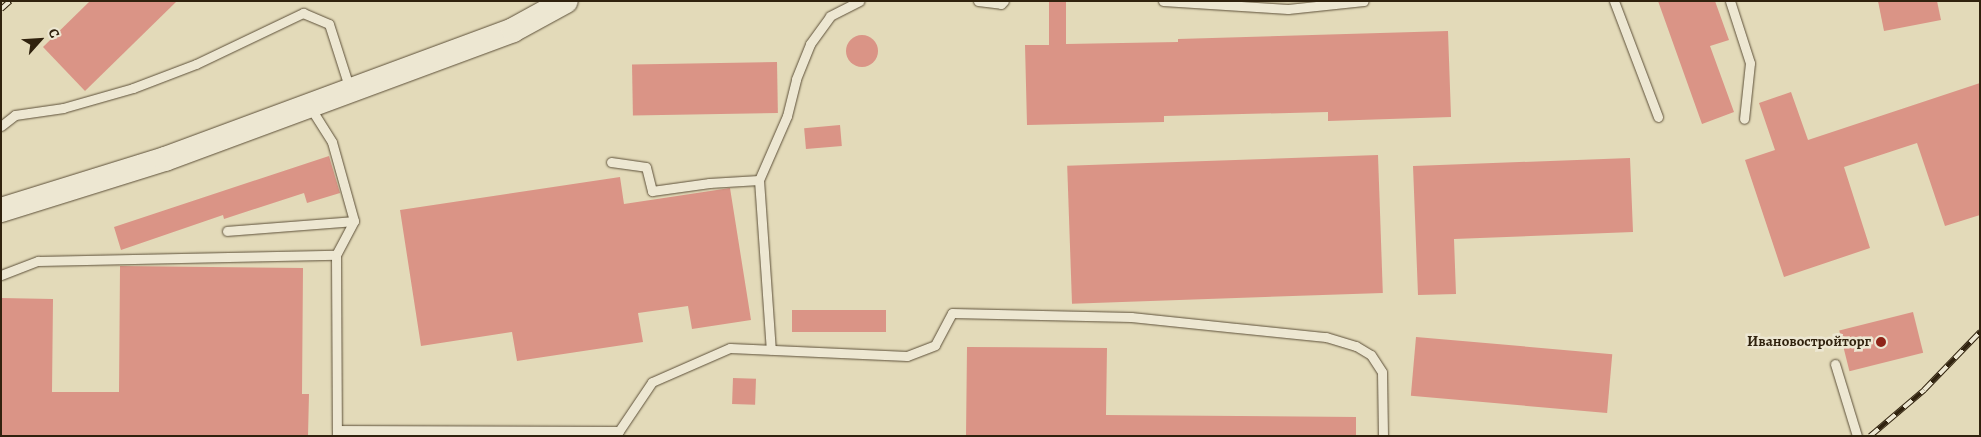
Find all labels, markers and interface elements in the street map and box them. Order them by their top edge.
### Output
north arrow [15,15,65,65]
text: С [44,25,64,41]
place label: Ивановостройторг [1747,333,1871,351]
marker: Ивановостройторг [1875,336,1887,348]

